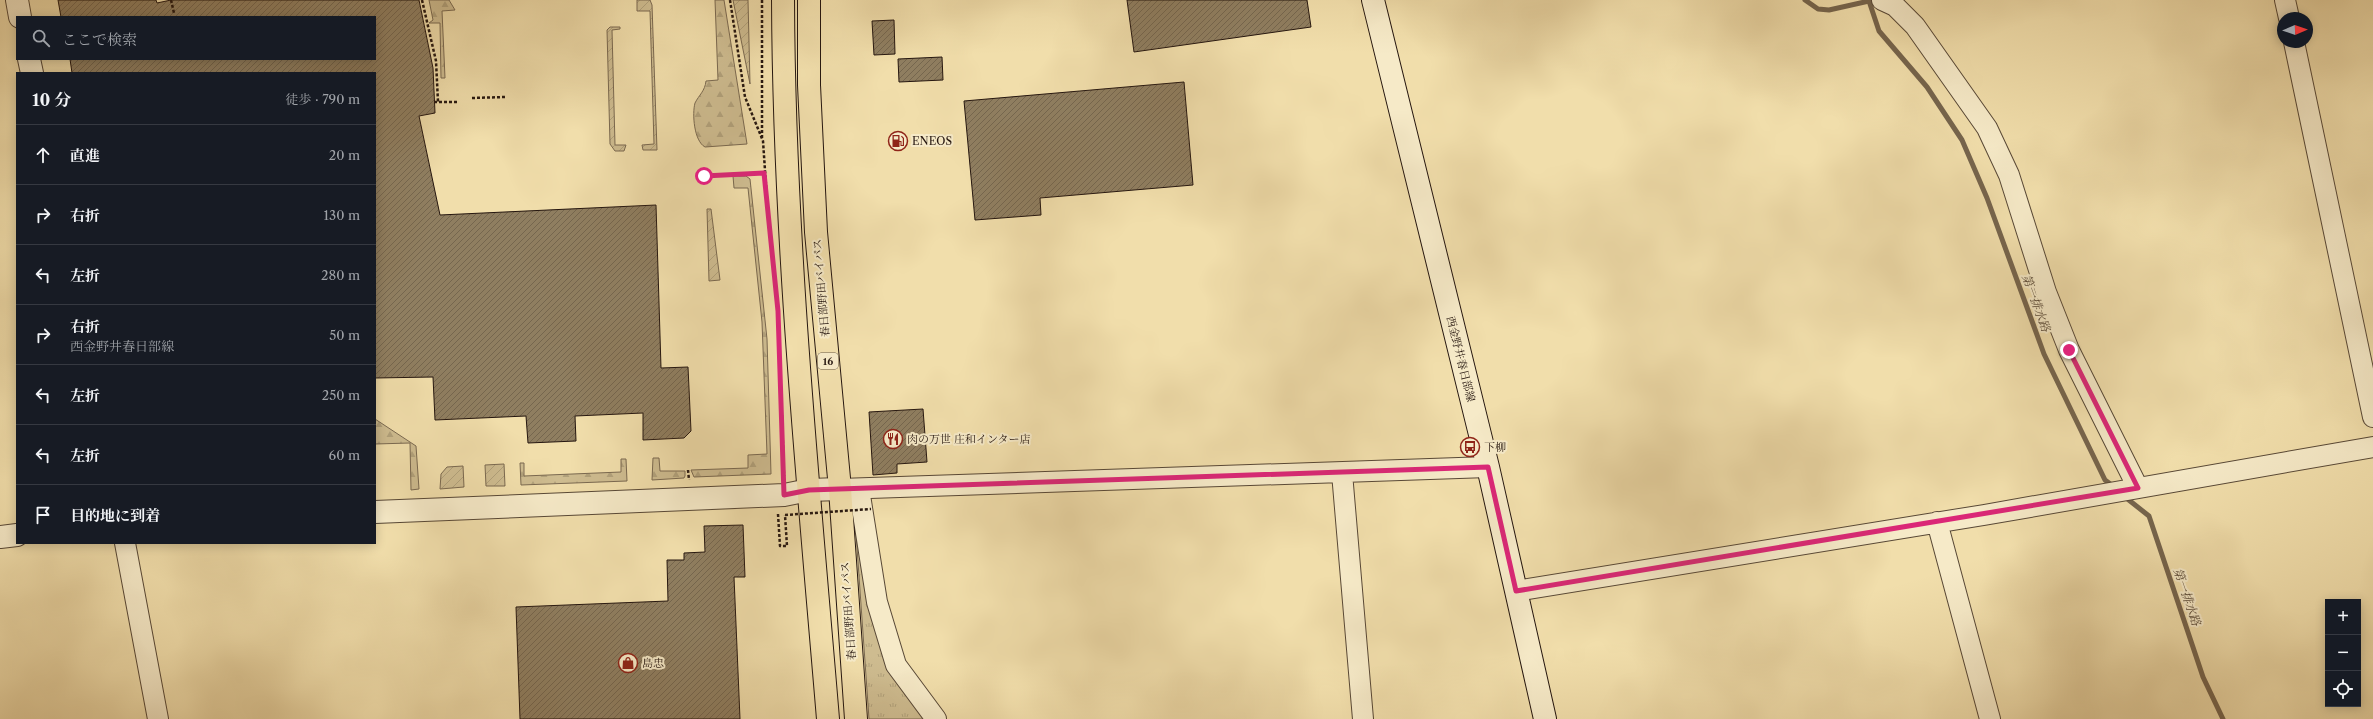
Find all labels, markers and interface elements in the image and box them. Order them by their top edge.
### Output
north arrow [2277,12,2313,48]
search box [16,16,376,60]
icon: search [30,27,52,49]
text: ここで検索 [62,30,137,49]
text: 10 分 [32,90,72,110]
text: 徒歩 · 790 m [286,91,360,107]
fuel station icon: ENEOS [887,130,909,152]
place label: ENEOS [912,134,952,148]
icon: ahead [32,144,54,166]
text: 直進 [70,146,100,165]
text: 20 m [329,147,360,163]
route start [695,167,713,185]
icon: right [32,204,54,226]
text: 右折 [70,206,100,225]
text: 130 m [324,207,360,223]
street label: 春日部野田バイパス [810,238,832,338]
icon: left [32,264,54,286]
text: 左折 [70,266,100,285]
text: 280 m [321,267,360,283]
water label: 第一排水路 [2019,272,2054,335]
street label: 西金野井春日部線 [1444,315,1478,403]
text: 右折 [70,317,100,336]
icon: right [32,324,54,346]
text: 50 m [329,327,360,343]
text: 西金野井春日部線 [70,338,174,354]
route end [2060,341,2078,359]
road number: 16 [818,353,838,369]
icon: left [32,384,54,406]
text: 左折 [70,386,100,405]
text: 250 m [322,387,360,403]
restaurant icon: 肉の万世 庄和インター店 [882,428,904,450]
place label: 肉の万世 庄和インター店 [907,432,1031,446]
bus stop icon: 下柳 [1459,436,1481,458]
place label: 下柳 [1484,440,1506,454]
icon: left [32,444,54,466]
text: 左折 [70,446,100,465]
text: 60 m [329,447,360,463]
icon: arrive [32,504,54,526]
text: 目的地に到着 [70,506,160,525]
street label: 春日部野田バイパス [838,561,858,661]
water label: 第一排水路 [2171,566,2205,629]
map controls [2325,599,2361,707]
button: + [2325,599,2361,635]
button: − [2325,635,2361,671]
shop icon: 島忠 [617,652,639,674]
place label: 島忠 [642,656,664,670]
button: locate [2325,671,2361,707]

